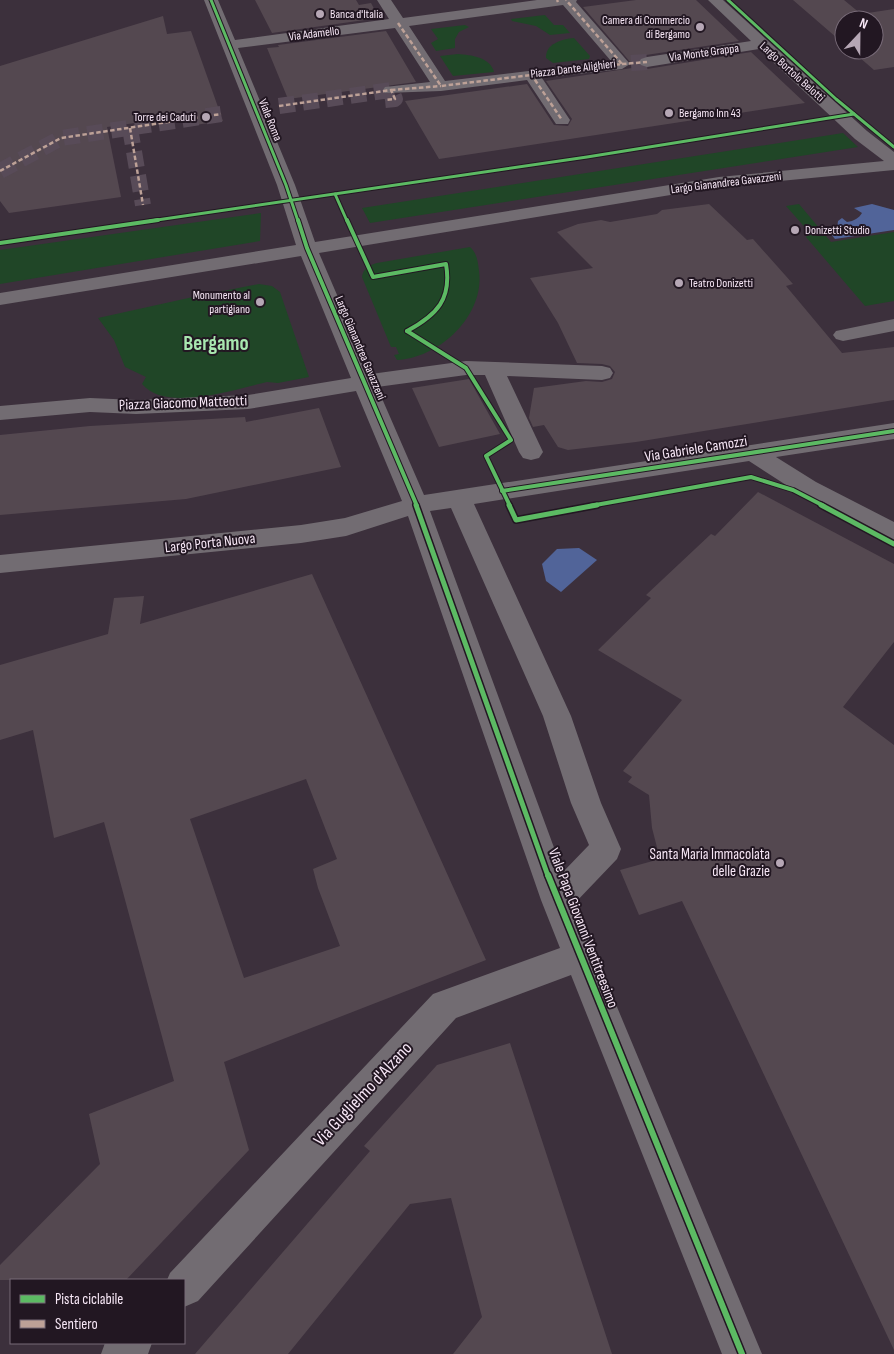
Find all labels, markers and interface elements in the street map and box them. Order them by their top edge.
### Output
place label: Banca d'Italia [330,7,384,22]
marker: Banca d'Italia [314,8,326,20]
north arrow [834,10,884,60]
place label: Camera di Commercio di Bergamo [602,13,690,42]
text: N [857,14,870,33]
marker: Camera di Commercio di Bergamo [694,21,706,33]
street label: Via Adamello [288,23,340,45]
street label: Largo Bortolo Belotti [756,39,828,105]
street label: Via Monte Grappa [668,41,740,65]
street label: Piazza Dante Alighieri [530,56,616,82]
street label: Viale Roma [255,97,285,144]
place label: Bergamo Inn 43 [679,106,741,121]
marker: Bergamo Inn 43 [663,107,675,119]
place label: Torre dei Caduti [133,110,196,125]
marker: Torre dei Caduti [200,111,212,123]
street label: Largo Gianandrea Gavazzeni [670,169,782,197]
place label: Donizetti Studio [805,223,870,238]
marker: Donizetti Studio [789,224,801,236]
place label: Teatro Donizetti [689,276,753,291]
marker: Teatro Donizetti [673,277,685,289]
place label: Monumento al partigiano [193,288,250,317]
street label: Largo Gianandrea Gavazzeni [331,294,389,402]
marker: Monumento al partigiano [254,296,266,308]
district label: Bergamo [183,331,249,356]
street label: Piazza Giacomo Matteotti [119,391,248,415]
street label: Via Gabriele Camozzi [643,431,749,466]
street label: Largo Porta Nuova [164,529,256,557]
street label: Viale Papa Giovanni Ventitreesimo [544,845,622,1011]
place label: Santa Maria Immacolata delle Grazie [650,845,770,881]
marker: Santa Maria Immacolata delle Grazie [774,857,786,869]
street label: Via Guglielmo d'Alzano [309,1038,417,1150]
legend [10,1279,185,1344]
text: Pista ciclabile [55,1290,123,1309]
text: Sentiero [55,1315,98,1334]

